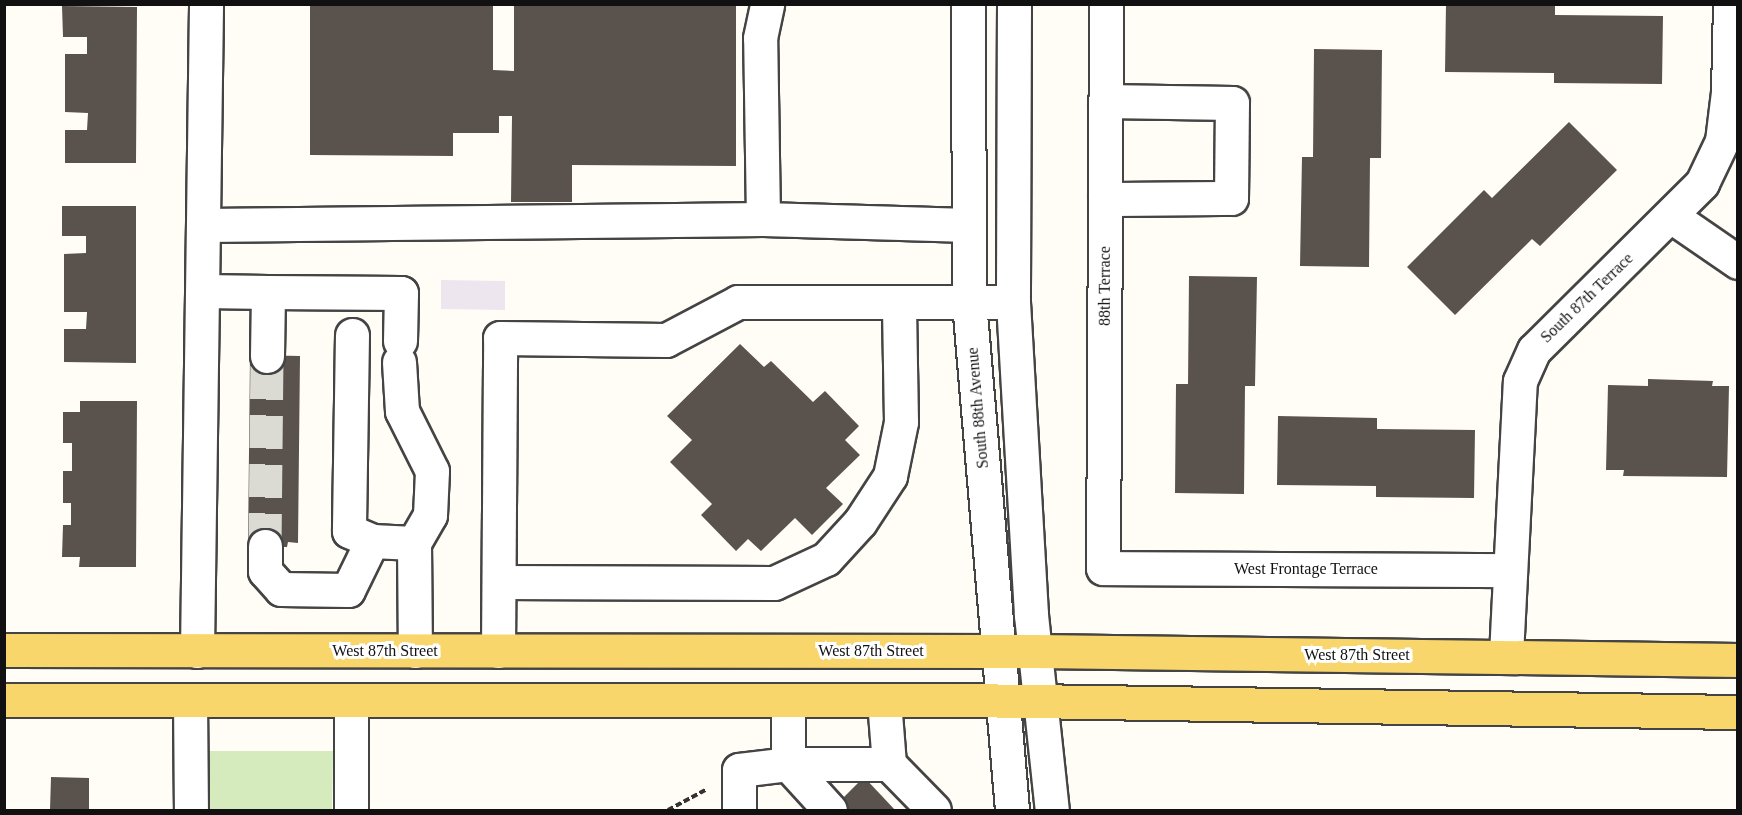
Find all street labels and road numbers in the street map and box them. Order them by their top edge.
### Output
street label: 88th Terrace [1095,246,1115,326]
street label: South 87th Terrace [1537,249,1637,347]
street label: South 88th Avenue [963,346,993,470]
street label: West Frontage Terrace [1234,559,1378,579]
street label: West 87th Street [332,641,438,661]
street label: West 87th Street [818,641,924,661]
street label: West 87th Street [1304,645,1410,665]

